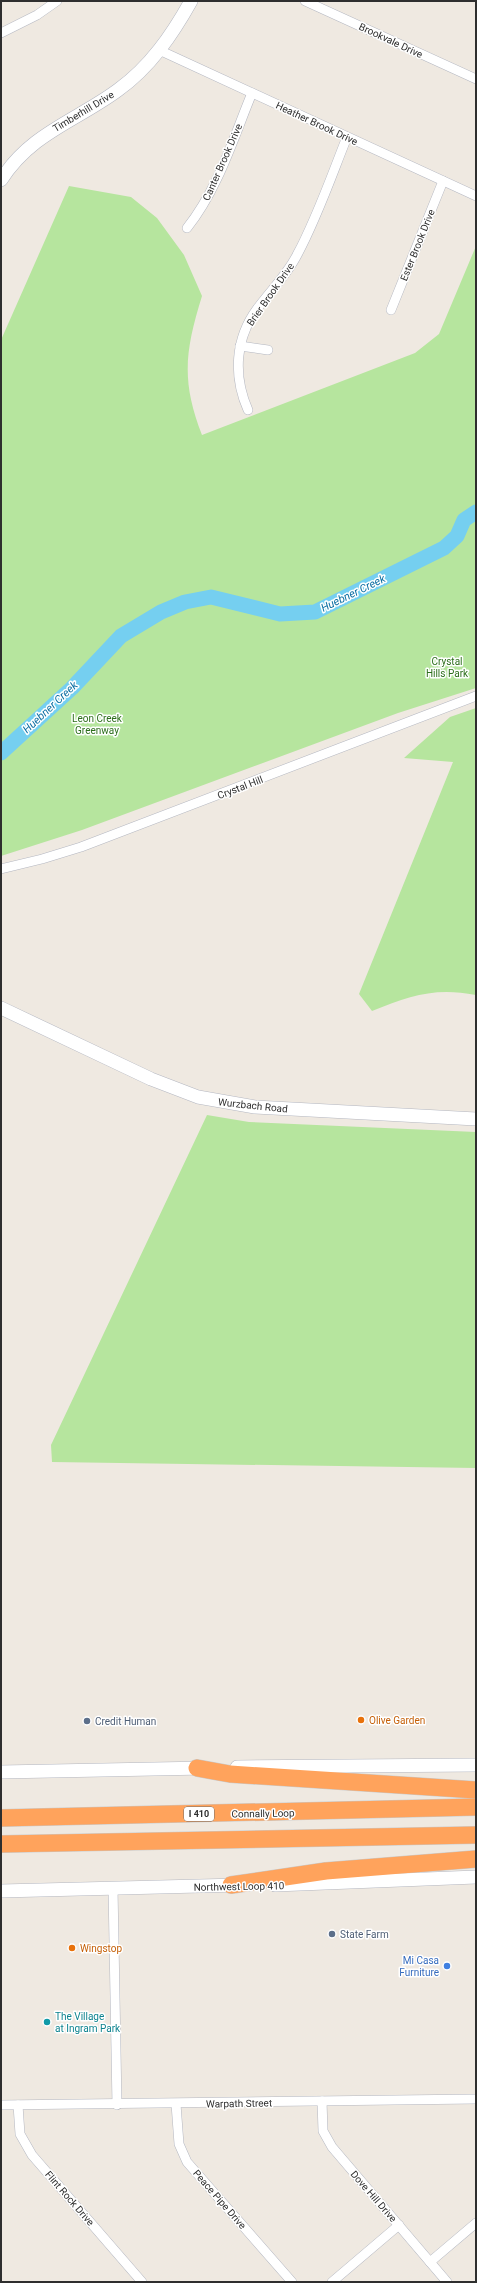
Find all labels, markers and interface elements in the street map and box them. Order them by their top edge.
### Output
street label: Brookvale Drive [357,21,424,60]
street label: Timberhill Drive [51,89,116,134]
street label: Heather Brook Drive [274,100,359,147]
street label: Canter Brook Drive [201,122,244,202]
street label: Ester Brook Drive [398,208,437,283]
street label: Brier Brook Drive [245,261,296,328]
water label: Huebner Creek [319,572,388,615]
park label: Crystal Hills Park [426,656,469,679]
water label: Huebner Creek [20,678,81,736]
park label: Leon Creek Greenway [72,713,123,736]
street label: Crystal Hill [216,774,265,801]
street label: Wurzbach Road [218,1096,288,1115]
marker: Olive Garden [356,1715,366,1725]
place label: Olive Garden [369,1715,425,1726]
marker: Credit Human [82,1716,92,1726]
place label: Credit Human [95,1716,156,1727]
road number: I 410 [184,1807,214,1821]
street label: Connally Loop [231,1807,295,1820]
street label: Northwest Loop 410 [194,1880,285,1893]
marker: State Farm [327,1929,337,1939]
place label: State Farm [340,1929,389,1940]
marker: Wingstop [67,1943,77,1953]
place label: Wingstop [80,1943,122,1954]
place label: Mi Casa Furniture [399,1955,439,1978]
marker: Mi Casa Furniture [442,1961,452,1971]
place label: The Village at Ingram Park [55,2011,121,2034]
marker: The Village at Ingram Park [42,2017,52,2027]
street label: Warpath Street [206,2097,272,2110]
street label: Peace Pipe Drive [191,2168,248,2231]
street label: Flint Rock Drive [43,2169,96,2228]
street label: Dove Hill Drive [348,2169,399,2224]

